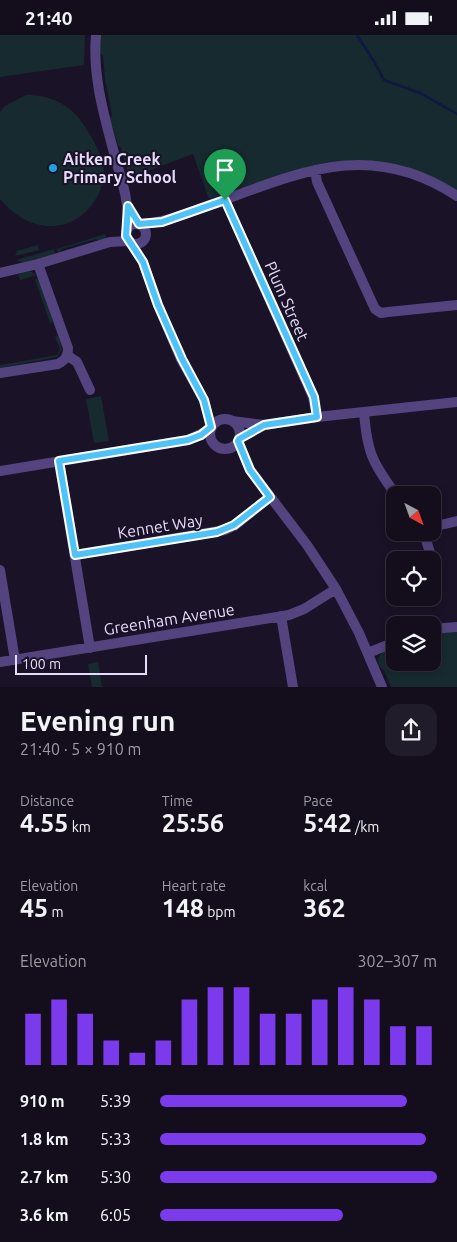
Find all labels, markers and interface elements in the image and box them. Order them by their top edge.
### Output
text: 21:40 [25,7,73,29]
pin [204,149,246,200]
place label: Aitken Creek Primary School [63,150,177,186]
icon: arrive [211,156,239,184]
marker: Aitken Creek Primary School [47,162,59,174]
street label: Plum Street [261,258,313,344]
north arrow [386,486,441,541]
map controls [386,486,441,671]
street label: Kennet Way [116,510,204,542]
button: locate [386,551,441,606]
street label: Greenham Avenue [102,600,236,638]
button: layers [386,616,441,671]
scale bar [15,652,148,675]
text: 100 m [22,656,61,672]
button: share [385,704,437,756]
text: Evening run [20,705,175,736]
text: 21:40 · 5 × 910 m [20,740,141,758]
text: Distance [20,793,74,809]
text: Time [162,793,193,809]
text: Pace [303,793,333,809]
text: 4.55 [20,809,68,837]
text: 25:56 [162,809,224,837]
text: 5:42 [303,809,352,837]
text: km [68,819,91,835]
text: /km [352,819,379,835]
text: Elevation [20,878,78,894]
text: Heart rate [162,878,226,894]
text: kcal [303,878,328,894]
text: 45 [20,894,48,922]
text: 148 [162,894,204,922]
text: 362 [303,894,346,922]
text: m [48,904,64,920]
text: bpm [204,904,236,920]
text: Elevation [20,952,87,970]
text: 302–307 m [357,952,437,970]
text: 910 m [20,1092,65,1110]
text: 5:39 [100,1092,131,1110]
text: 1.8 km [20,1130,69,1148]
text: 5:33 [100,1130,131,1148]
text: 2.7 km [20,1168,69,1186]
text: 5:30 [100,1168,131,1186]
text: 3.6 km [20,1206,69,1224]
text: 6:05 [100,1206,131,1224]

